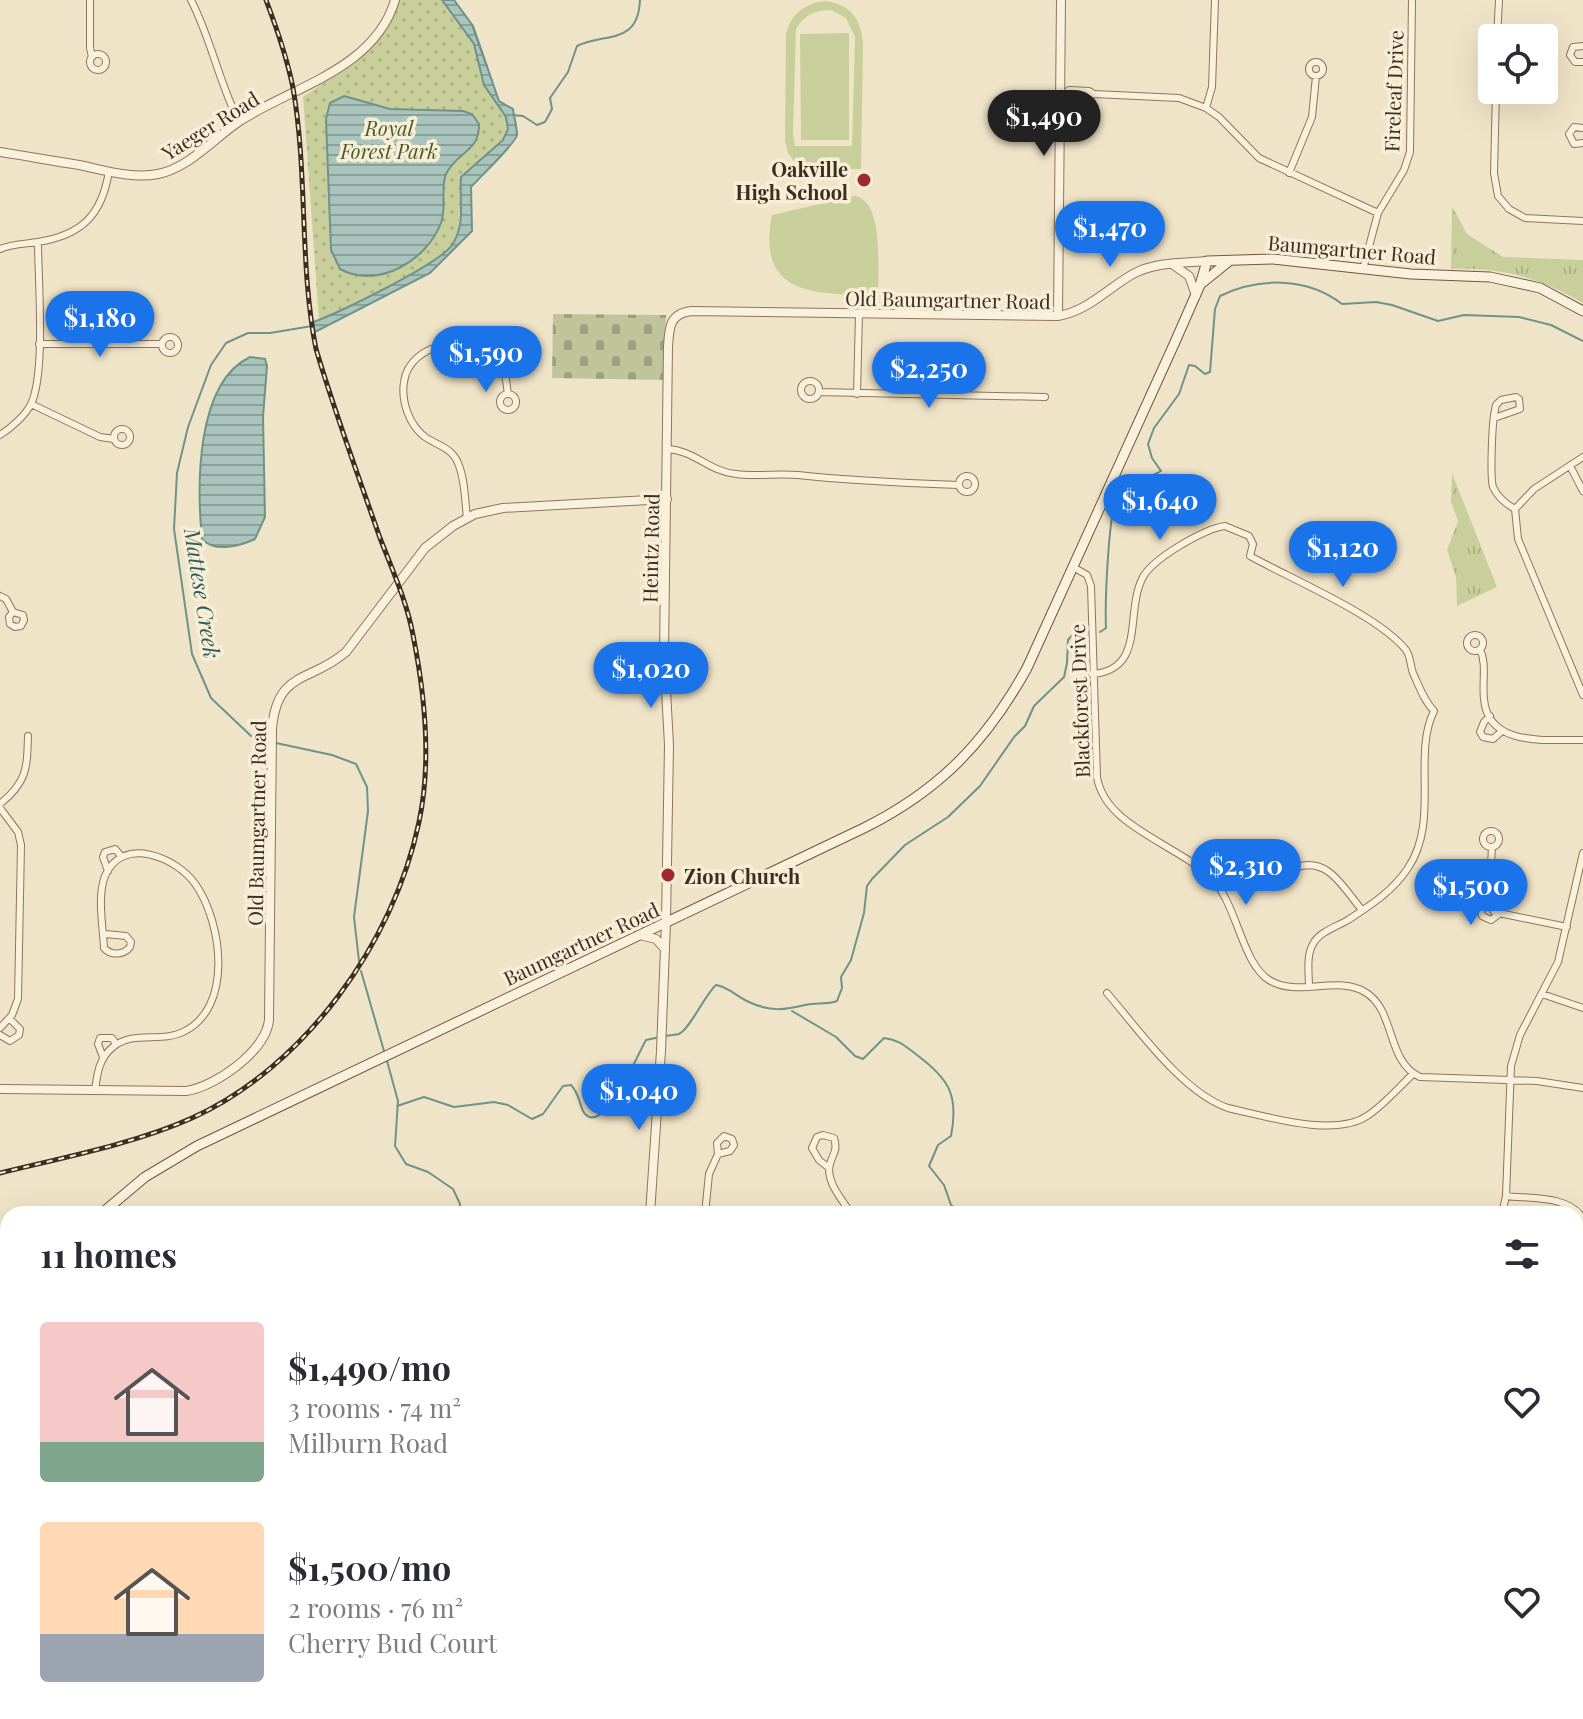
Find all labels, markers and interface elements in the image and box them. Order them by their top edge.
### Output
map controls [1478,24,1558,104]
button: locate [1478,24,1558,104]
street label: Fireleaf Drive [1377,30,1409,152]
street label: Yaeger Road [155,84,264,166]
pin: $1,490 [979,90,1109,158]
text: $1,490 [1006,98,1082,133]
park label: Royal Forest Park [339,114,438,164]
place label: Oakville High School [735,155,848,205]
marker: Oakville High School [855,171,873,189]
pin: $1,470 [1045,201,1175,269]
text: $1,470 [1073,209,1147,244]
street label: Baumgartner Road [1267,228,1438,270]
street label: Old Baumgartner Road [845,284,1051,314]
pin: $1,180 [35,291,165,359]
text: $1,180 [63,299,137,334]
pin: $1,590 [421,326,551,394]
text: $1,590 [449,334,523,369]
pin: $2,250 [864,342,994,410]
text: $2,250 [890,350,968,385]
pin: $1,640 [1095,474,1225,542]
text: $1,640 [1121,482,1199,517]
street label: Heintz Road [636,493,664,603]
pin: $1,120 [1278,521,1408,589]
water label: Mattese Creek [178,525,228,660]
text: $1,120 [1307,529,1379,564]
street label: Blackforest Drive [1063,623,1095,779]
pin: $1,020 [586,642,716,710]
text: $1,020 [611,650,691,685]
street label: Old Baumgartner Road [241,720,271,926]
pin: $2,310 [1181,839,1311,907]
text: $2,310 [1209,847,1283,882]
pin: $1,500 [1406,859,1536,927]
place label: Zion Church [684,862,800,889]
marker: Zion Church [659,866,677,884]
text: $1,500 [1432,867,1510,902]
street label: Baumgartner Road [499,895,664,991]
pin: $1,040 [574,1064,704,1132]
text: $1,040 [600,1072,678,1107]
text: 11 homes [40,1231,177,1277]
icon: filters [1500,1232,1544,1276]
text: $1,490/mo [288,1344,451,1390]
icon: home [104,1354,200,1450]
icon: heart [1500,1380,1544,1424]
text: 3 rooms · 74 m² [288,1390,461,1425]
text: Milburn Road [288,1425,448,1460]
text: $1,500/mo [288,1544,451,1590]
icon: home [104,1554,200,1650]
icon: heart [1500,1580,1544,1624]
text: 2 rooms · 76 m² [288,1590,463,1625]
text: Cherry Bud Court [288,1625,497,1660]

